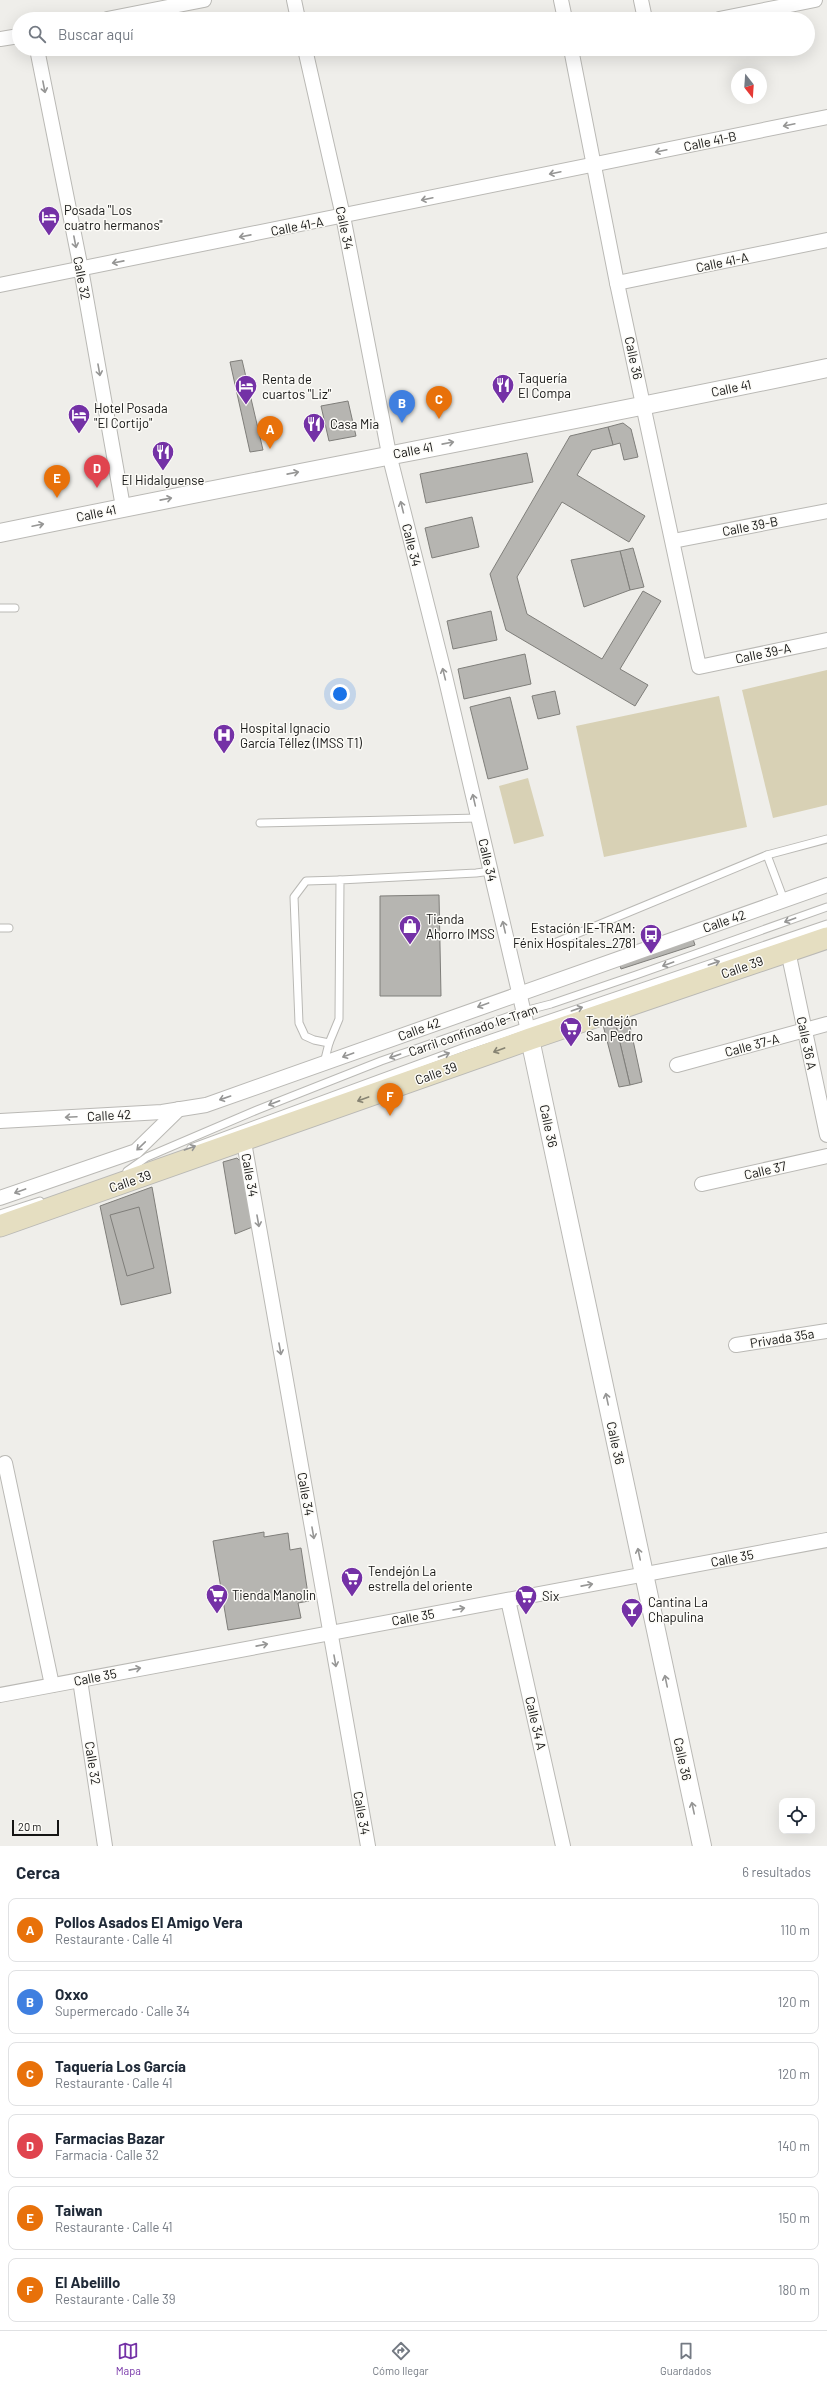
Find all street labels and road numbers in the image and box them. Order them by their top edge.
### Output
street label: Calle 41-B [682,128,738,154]
street label: Calle 34 [333,205,357,251]
street label: Calle 41-A [269,213,325,239]
street label: Calle 41-A [694,249,750,275]
street label: Calle 32 [70,255,94,301]
street label: Calle 36 [622,335,646,381]
street label: Calle 41 [710,376,752,400]
street label: Calle 41 [392,438,434,462]
street label: Calle 41 [75,501,117,525]
street label: Calle 39-B [721,513,779,539]
street label: Calle 34 [399,522,425,568]
street label: Calle 39-A [734,639,792,667]
street label: Calle 34 [475,837,501,883]
street label: Calle 42 [701,906,747,936]
street label: Calle 39 [719,952,765,982]
street label: Carril confinado Ie-Tram [406,1000,540,1060]
street label: Calle 42 [396,1014,442,1044]
street label: Calle 36 A [794,1015,820,1071]
street label: Calle 37-A [723,1030,781,1060]
street label: Calle 39 [413,1058,459,1088]
street label: Calle 36 [537,1103,561,1149]
street label: Calle 42 [87,1106,131,1124]
street label: Calle 34 [238,1152,262,1198]
street label: Calle 37 [742,1157,788,1183]
street label: Calle 39 [107,1166,153,1196]
street label: Privada 35a [749,1325,815,1351]
street label: Calle 36 [604,1420,628,1466]
street label: Calle 34 [294,1471,318,1517]
street label: Calle 35 [709,1546,755,1570]
street label: Calle 35 [390,1605,436,1629]
street label: Calle 35 [72,1665,118,1689]
street label: Calle 34 A [522,1695,550,1751]
street label: Calle 36 [671,1736,695,1782]
street label: Calle 32 [82,1740,104,1786]
street label: Calle 34 [350,1790,374,1836]

